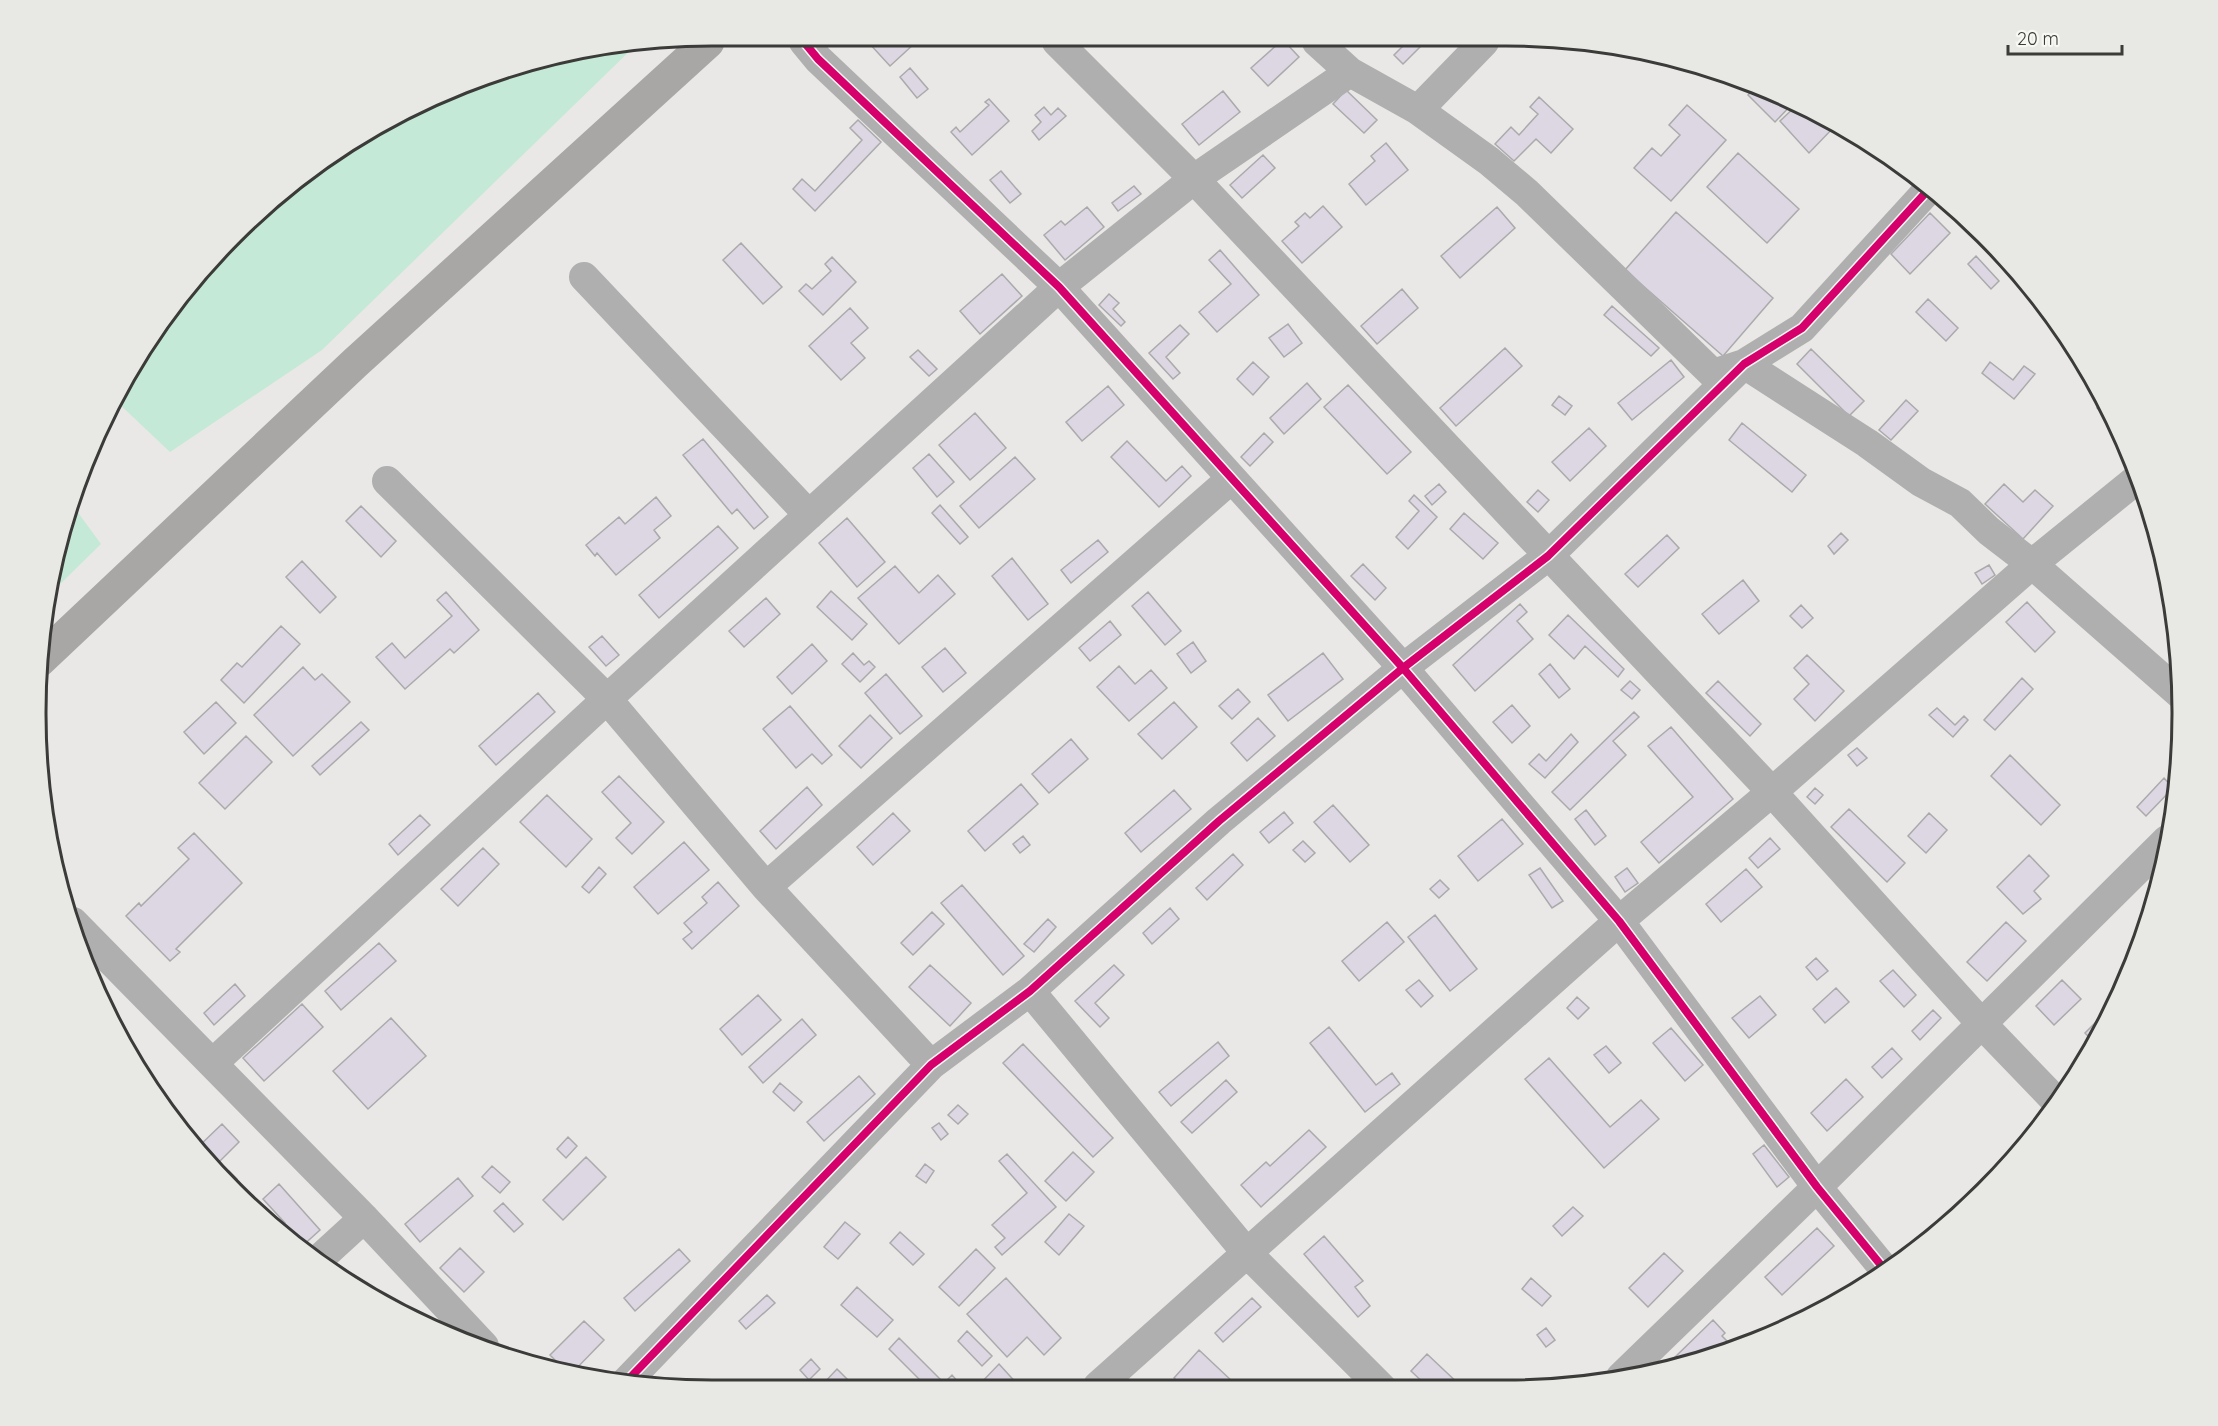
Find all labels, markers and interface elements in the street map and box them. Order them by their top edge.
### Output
scale bar [2008,18,2122,56]
text: 20 m [2017,27,2059,50]

